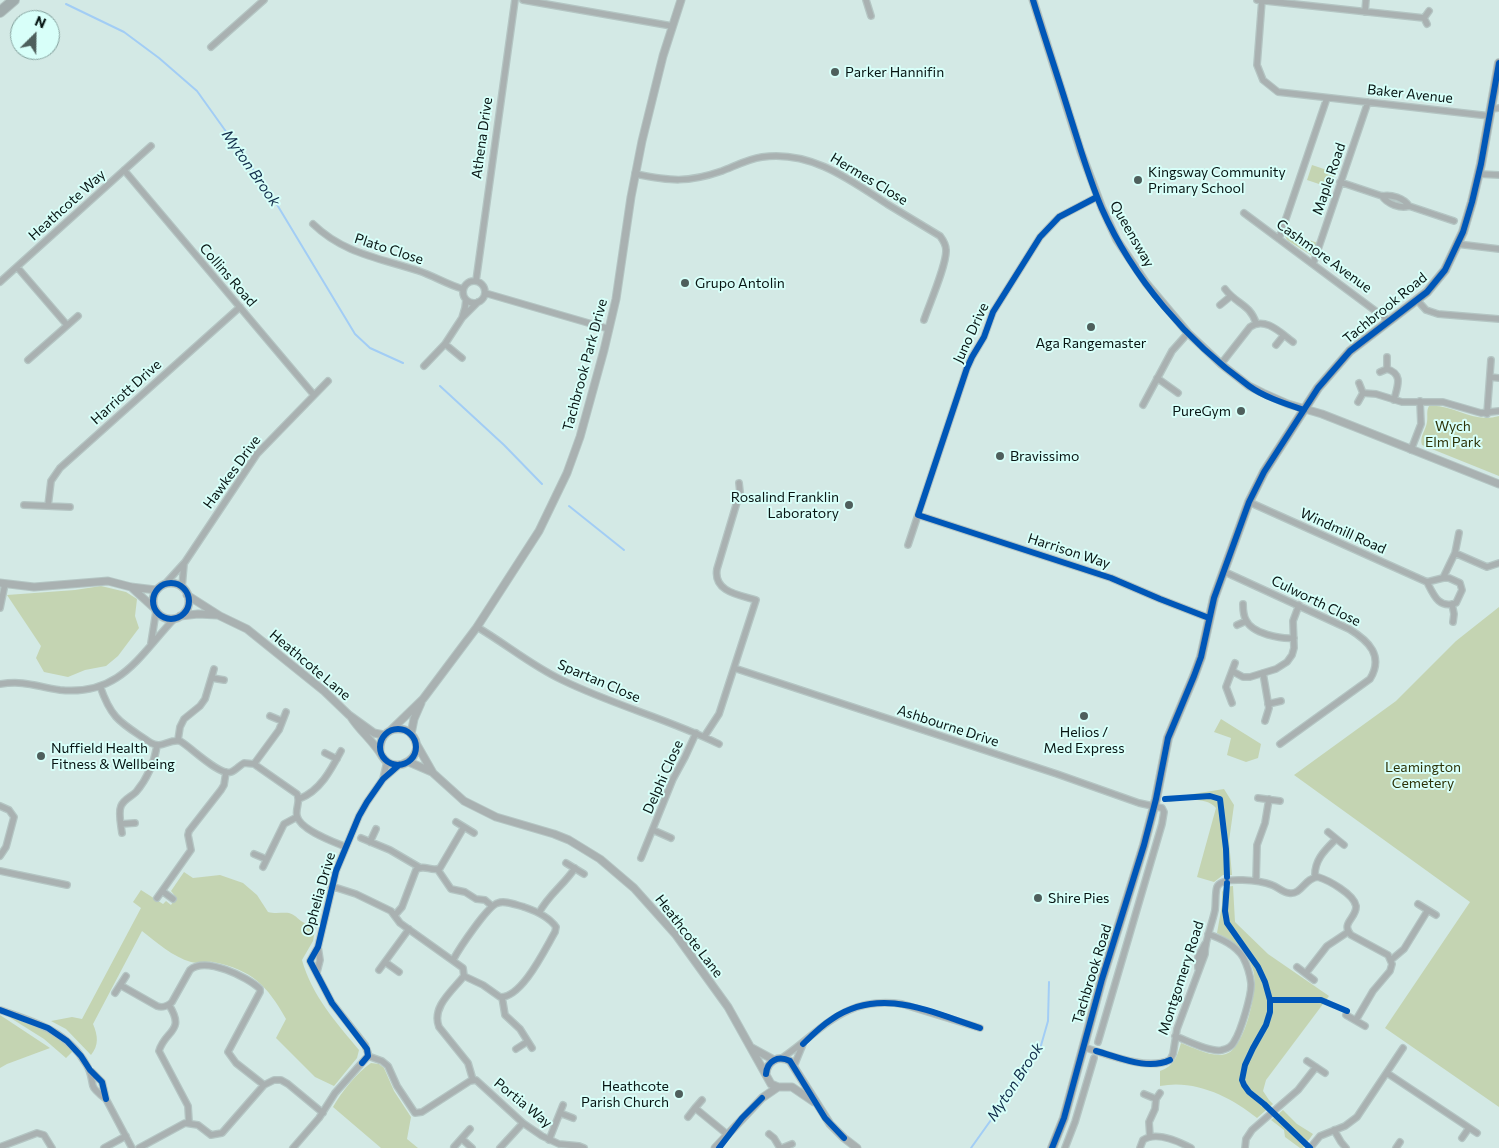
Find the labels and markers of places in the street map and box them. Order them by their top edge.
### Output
place label: Parker Hannifin [845,64,944,80]
marker: Parker Hannifin [829,66,841,78]
place label: Kingsway Community Primary School [1148,164,1286,196]
marker: Kingsway Community Primary School [1132,174,1144,186]
place label: Grupo Antolin [695,275,785,291]
marker: Grupo Antolin [679,277,691,289]
marker: Aga Rangemaster [1085,321,1097,333]
place label: Aga Rangemaster [1036,335,1146,351]
place label: PureGym [1172,403,1231,419]
marker: PureGym [1235,405,1247,417]
place label: Bravissimo [1010,448,1079,464]
marker: Bravissimo [994,450,1006,462]
place label: Rosalind Franklin Laboratory [731,489,839,522]
marker: Rosalind Franklin Laboratory [843,499,855,511]
marker: Helios / Med Express [1078,710,1090,722]
place label: Helios / Med Express [1043,724,1125,756]
place label: Nuffield Health Fitness & Wellbeing [51,740,175,772]
marker: Nuffield Health Fitness & Wellbeing [35,750,47,762]
place label: Shire Pies [1048,890,1109,906]
marker: Shire Pies [1032,892,1044,904]
place label: Heathcote Parish Church [581,1078,669,1110]
marker: Heathcote Parish Church [673,1088,685,1100]

